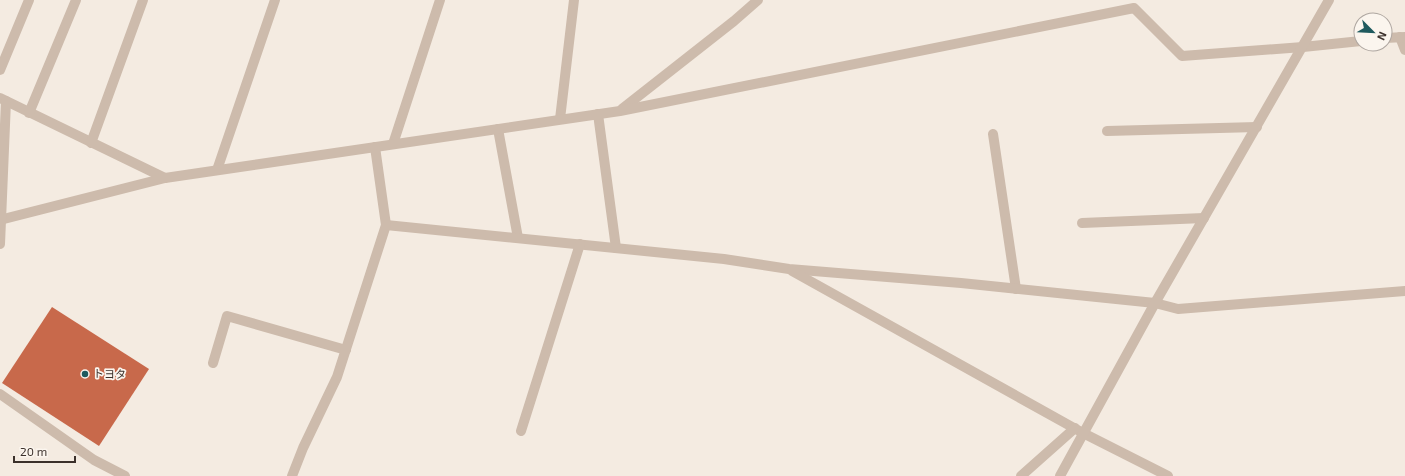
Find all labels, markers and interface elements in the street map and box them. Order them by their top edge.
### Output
north arrow [1353,12,1393,52]
text: N [1375,30,1390,43]
place label: トヨタ [93,367,126,380]
marker: トヨタ [80,369,90,379]
scale bar [14,438,75,464]
text: 20 m [20,444,47,458]

